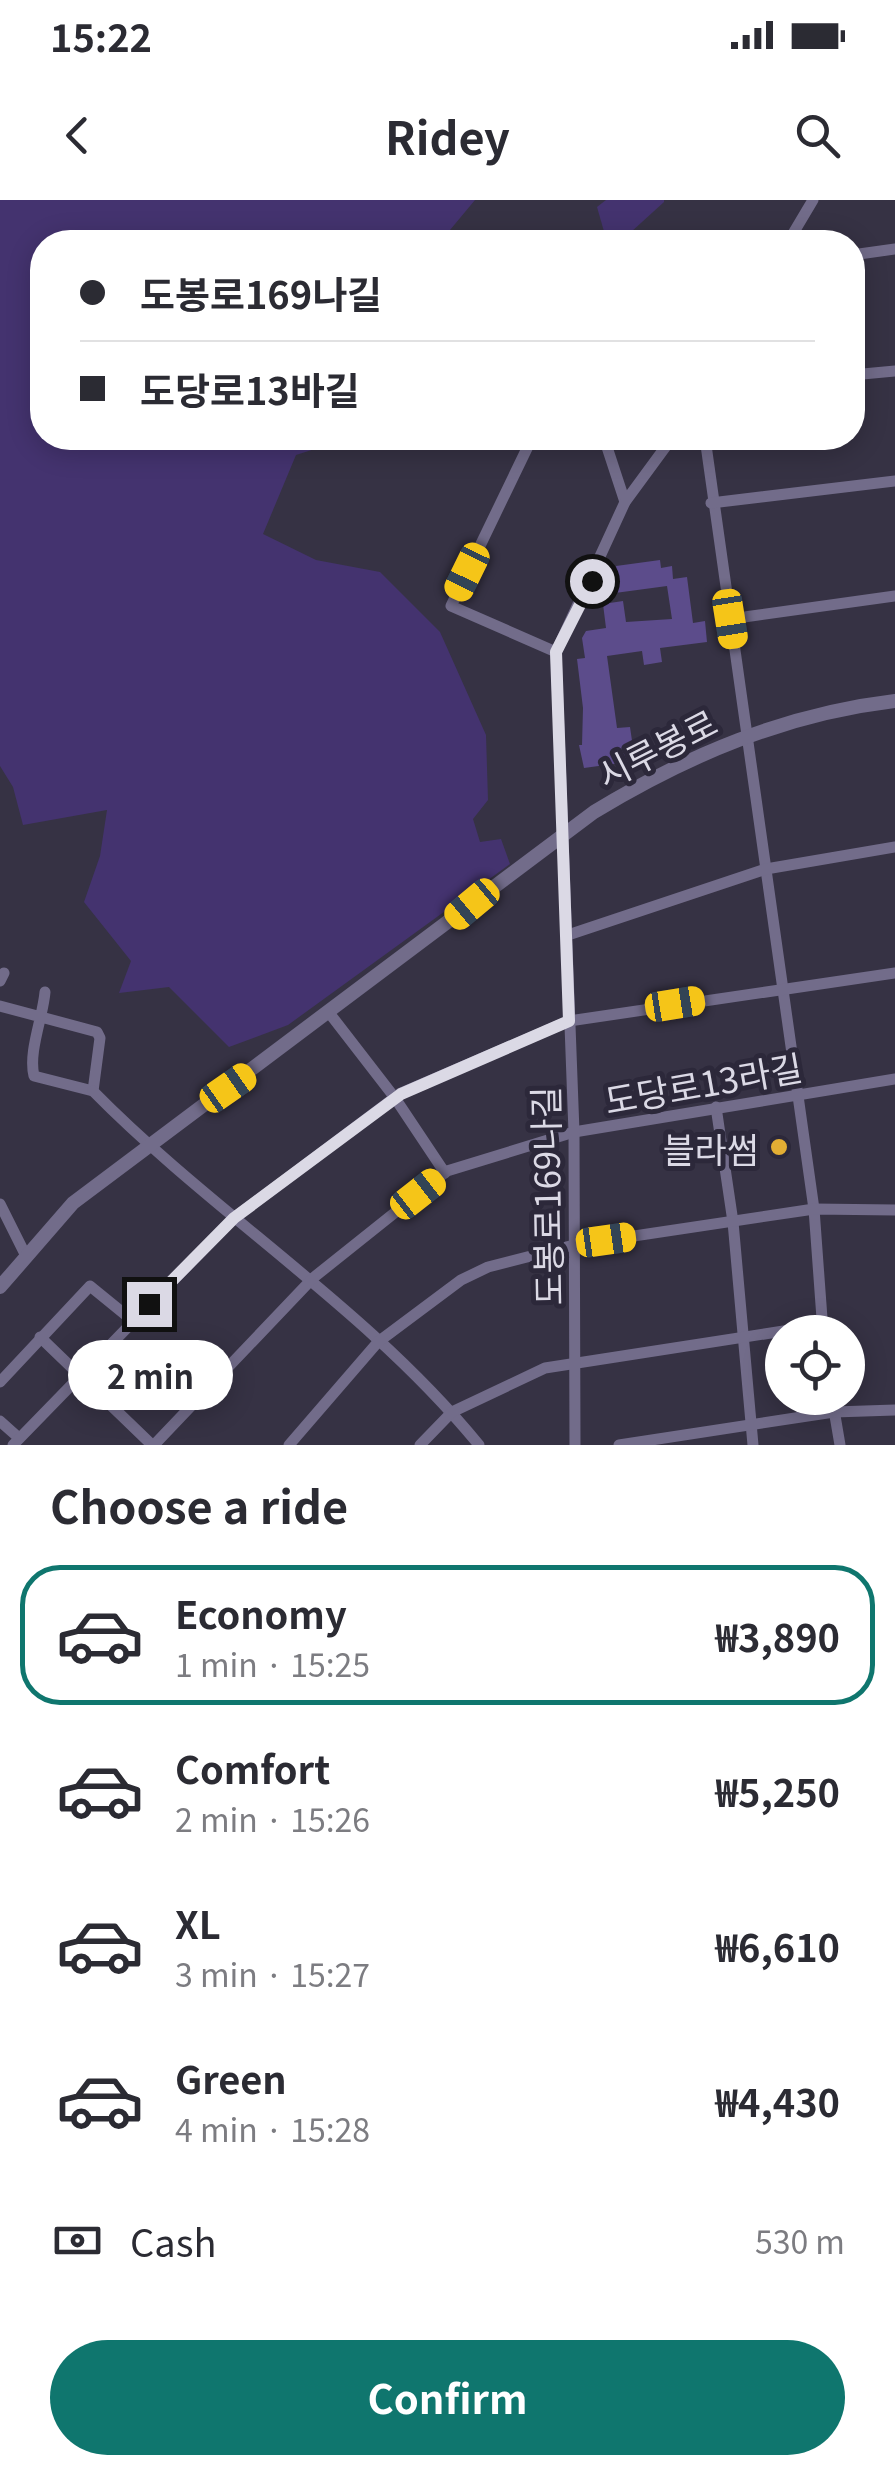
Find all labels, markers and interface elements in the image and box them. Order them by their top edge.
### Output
text: 15:22 [50,8,152,63]
text: Ridey [385,103,510,168]
icon: back [50,108,105,163]
icon: search [790,108,845,163]
text: 도봉로169나길 [140,265,382,320]
text: 도당로13바길 [140,361,360,416]
car [440,538,494,606]
route start [570,559,615,604]
car [710,587,750,651]
street label: 시루봉로 [587,695,725,799]
car [439,873,505,935]
car [643,984,707,1024]
street label: 도당로13라길 [600,1040,806,1124]
car [195,1059,261,1117]
street label: 도봉로169나길 [518,1086,572,1306]
place label: 블라썸 [662,1122,759,1173]
marker: 블라썸 [768,1136,790,1158]
car [385,1164,451,1224]
car [574,1221,638,1259]
route end [127,1282,172,1327]
map controls [765,1315,865,1415]
button: locate [765,1315,865,1415]
callout: 2 min [66,1339,232,1409]
text: 2 min [107,1352,194,1398]
text: Choose a ride [50,1472,348,1537]
text: Economy [175,1585,347,1640]
icon: car [55,1590,145,1680]
text: ₩3,890 [716,1608,840,1663]
text: 1 min · 15:25 [175,1640,370,1686]
text: Comfort [175,1740,330,1795]
icon: car [55,1745,145,1835]
text: ₩5,250 [716,1763,840,1818]
text: 2 min · 15:26 [175,1795,370,1841]
text: XL [175,1895,221,1950]
icon: car [55,1900,145,1990]
text: ₩6,610 [716,1918,840,1973]
text: 3 min · 15:27 [175,1950,370,1996]
text: Green [175,2050,287,2105]
icon: car [55,2055,145,2145]
text: ₩4,430 [716,2073,840,2128]
text: 4 min · 15:28 [175,2105,370,2151]
icon: cash [50,2213,105,2268]
text: Cash [130,2213,217,2268]
text: 530 m [755,2217,845,2263]
button: Confirm [50,2340,845,2455]

